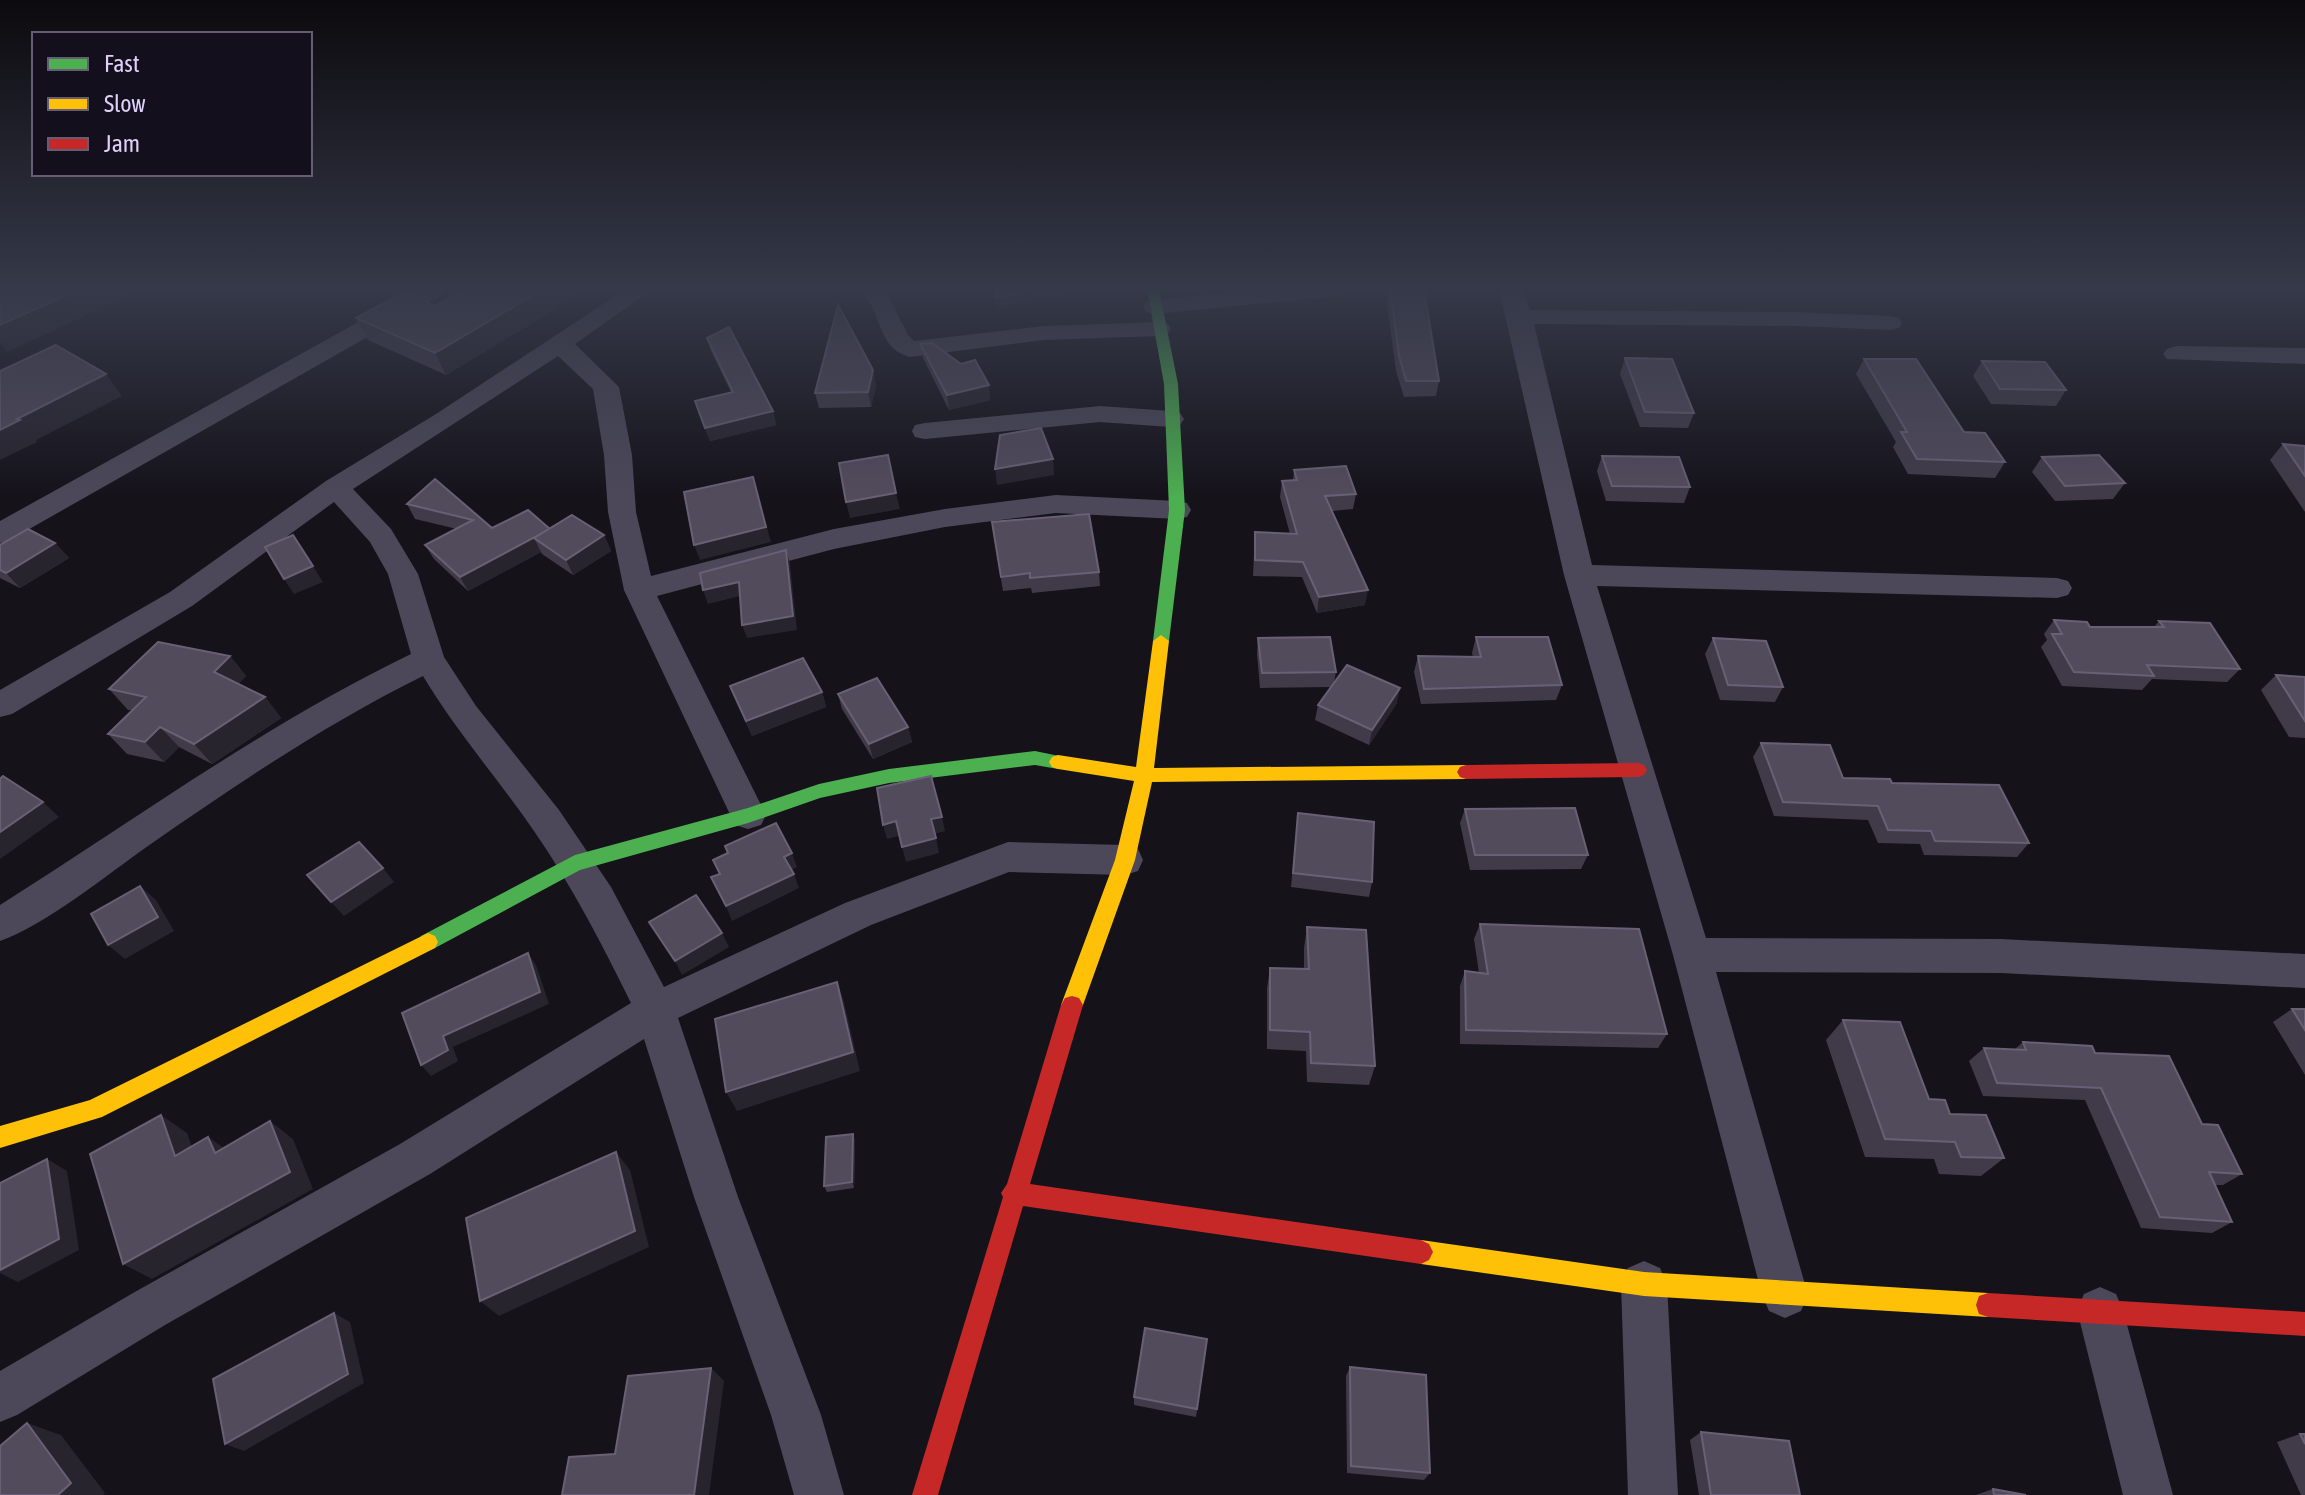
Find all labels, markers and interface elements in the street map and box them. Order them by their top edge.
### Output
legend [32,32,312,176]
text: Fast [104,50,140,77]
text: Slow [104,90,146,117]
text: Jam [104,130,140,157]

